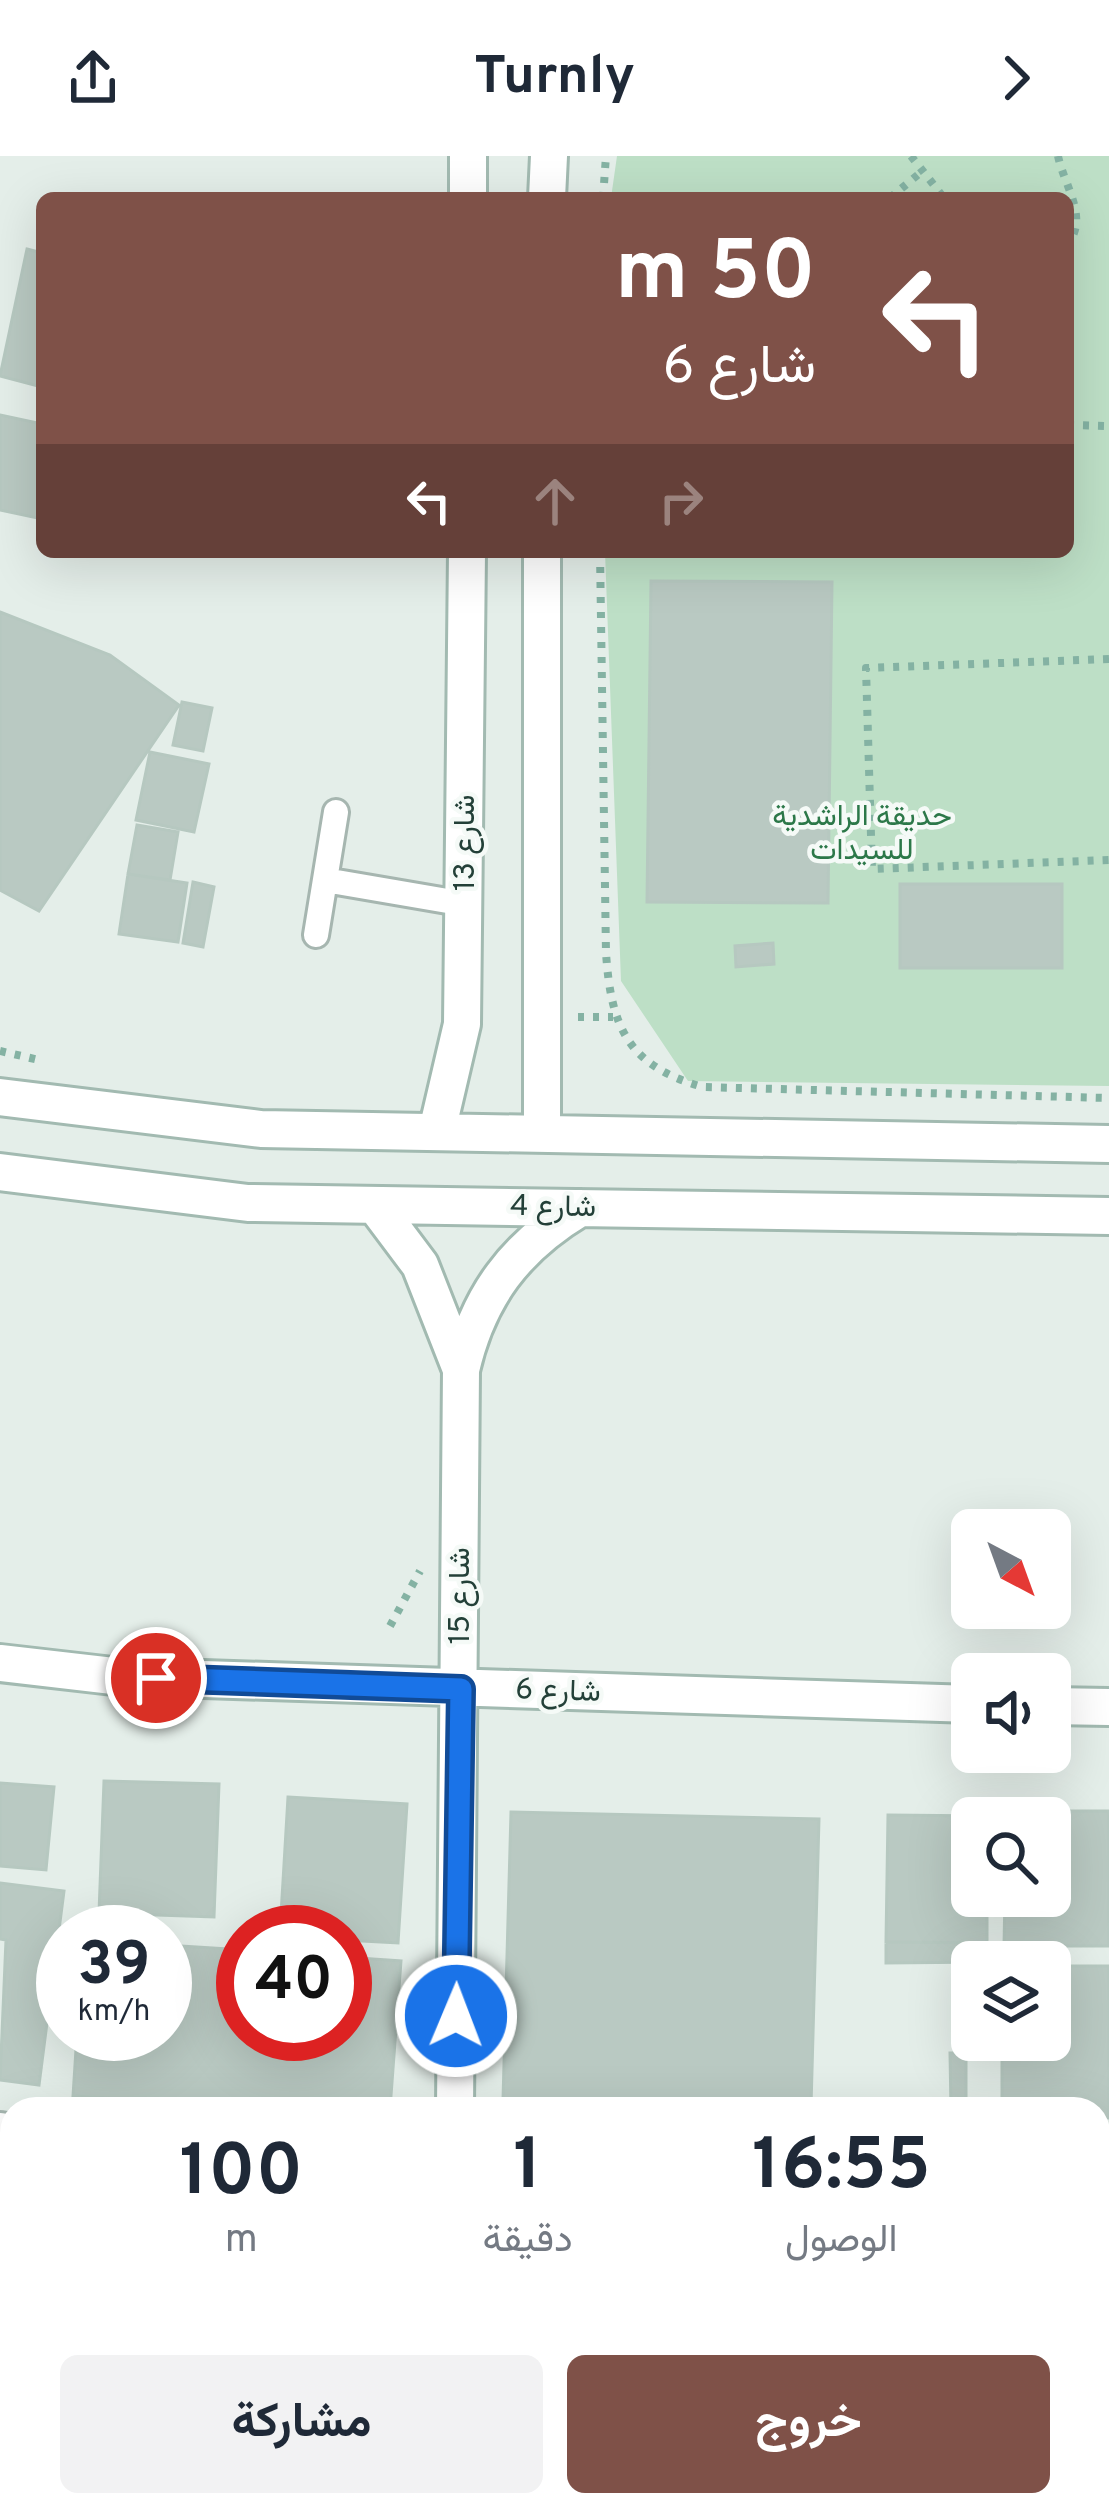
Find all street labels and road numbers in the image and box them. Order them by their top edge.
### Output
street label: شارع 13 [448,795,485,891]
street label: شارع 4 [510,1189,596,1227]
street label: شارع 15 [443,1547,480,1645]
street label: شارع 6 [515,1672,601,1712]

